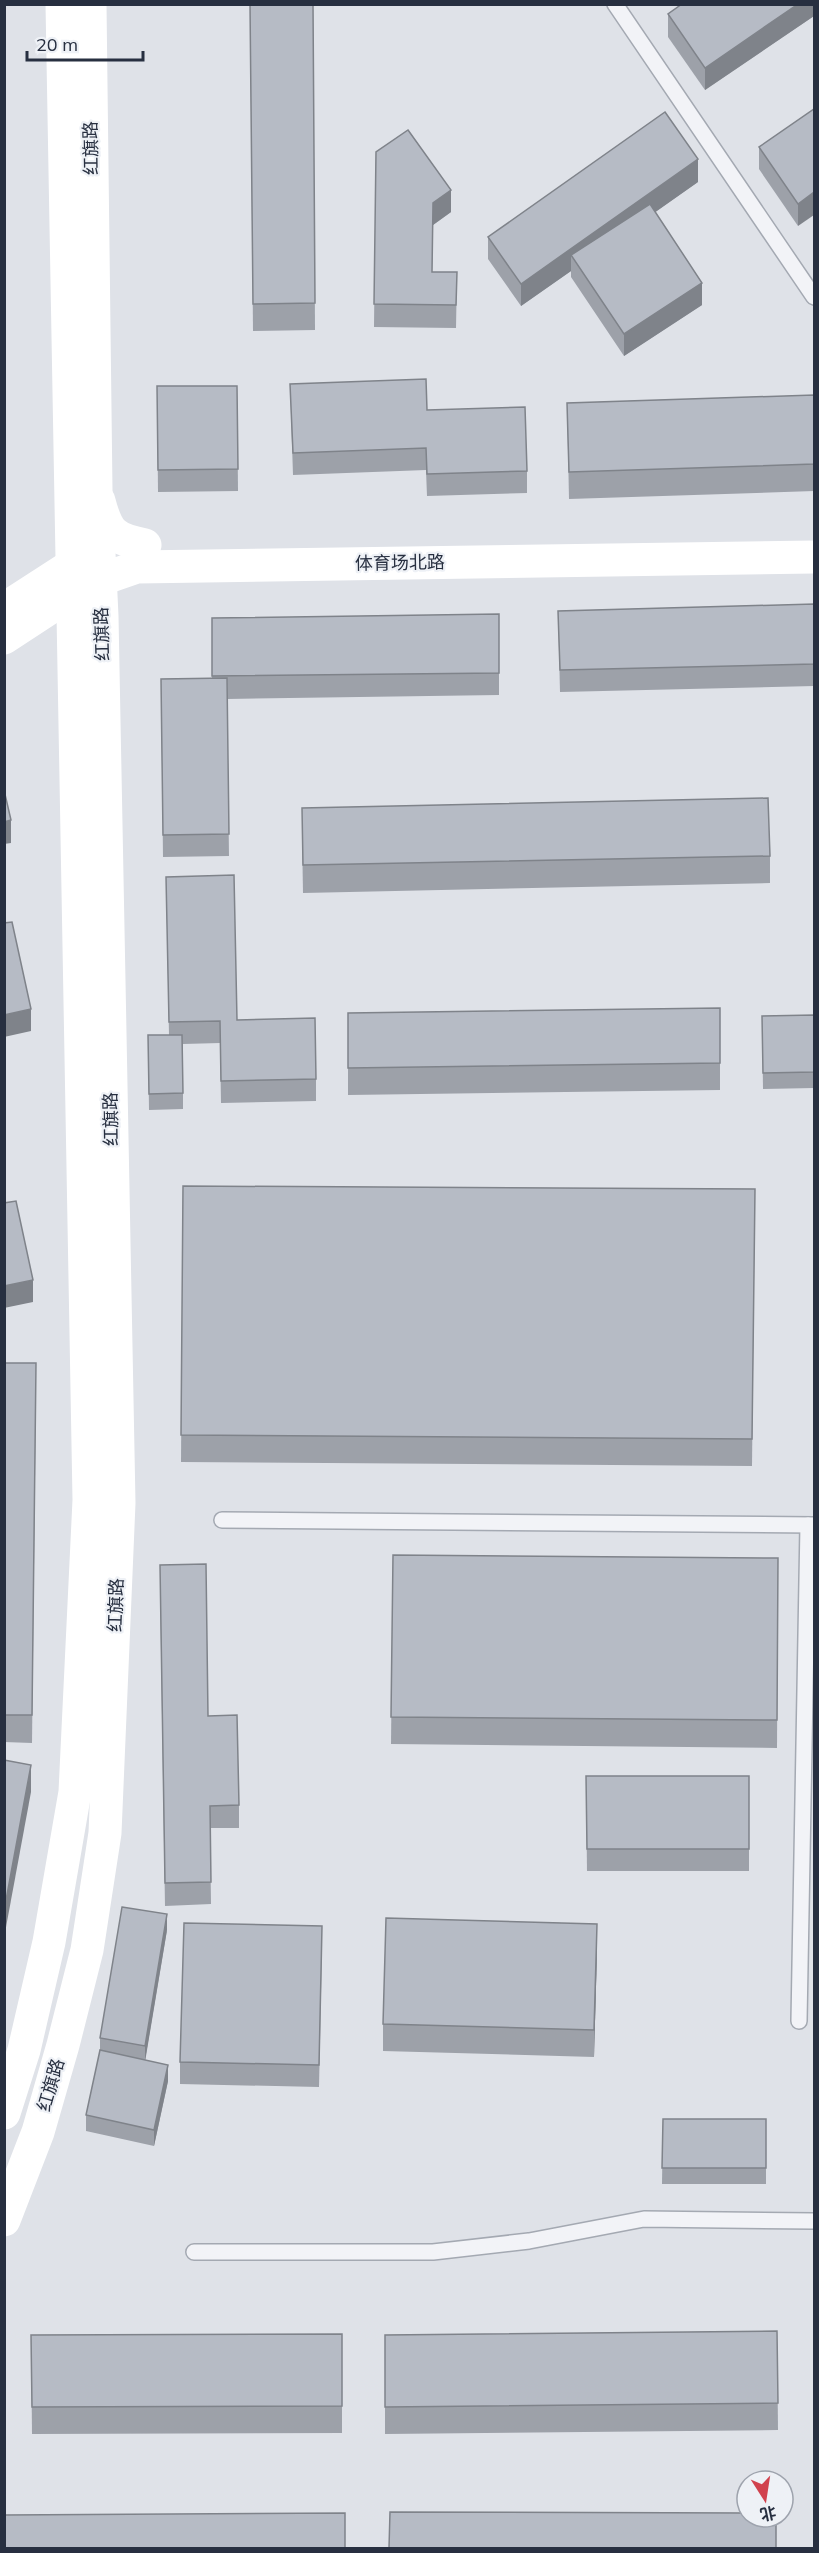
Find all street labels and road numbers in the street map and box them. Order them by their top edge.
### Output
street label: 红旗路 [79,121,102,175]
street label: 体育场北路 [355,550,445,575]
street label: 红旗路 [89,607,114,661]
street label: 红旗路 [99,1092,122,1146]
street label: 红旗路 [103,1578,128,1632]
street label: 红旗路 [32,2056,69,2114]

